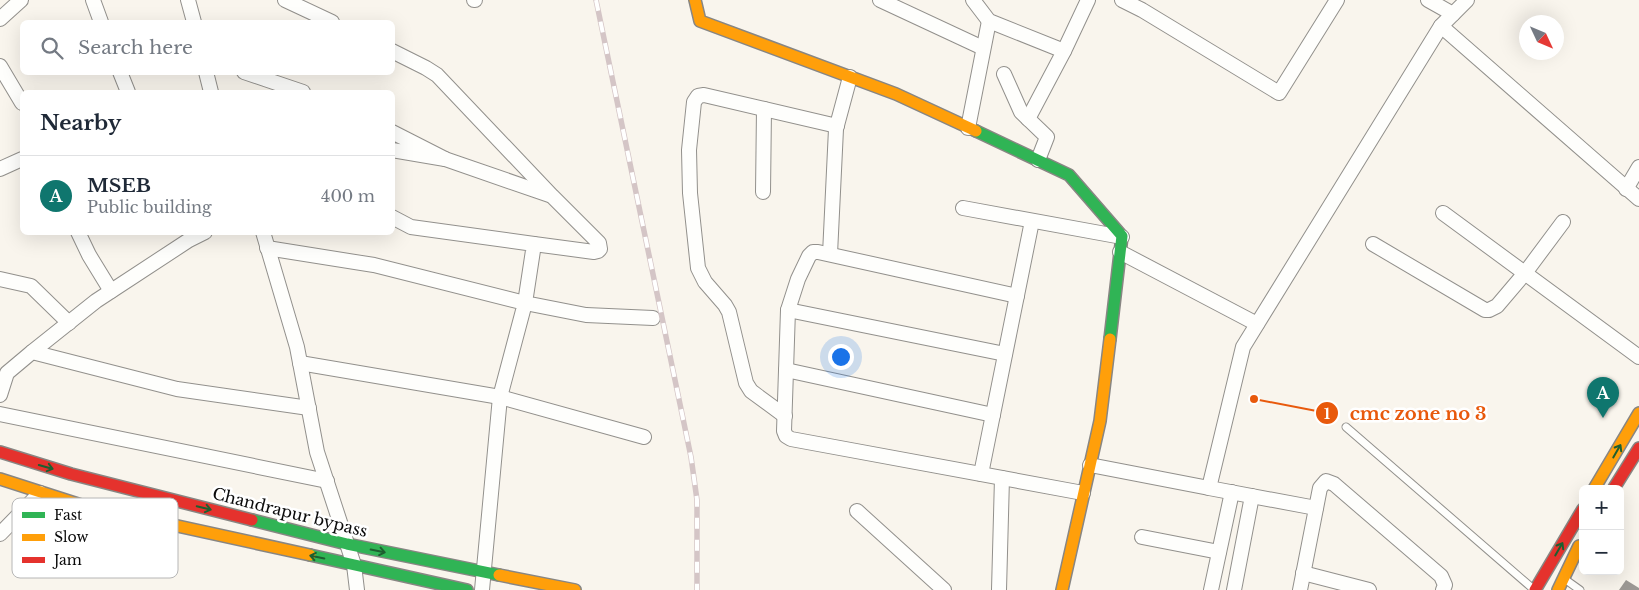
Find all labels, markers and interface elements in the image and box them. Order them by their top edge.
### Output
north arrow [1519,15,1564,60]
search box [20,20,395,75]
icon: search [38,34,66,62]
text: Search here [78,36,193,59]
text: Nearby [40,110,121,136]
text: MSEB [87,174,151,197]
text: A [50,186,62,206]
text: 400 m [321,186,375,206]
text: Public building [87,197,212,217]
your location [828,344,854,370]
pin: A [1587,377,1619,418]
callout: cmc zone no 3 [1315,397,1496,430]
text: cmc zone no 3 [1350,403,1486,425]
text: 1 [1324,404,1331,423]
one-way arrow [1612,444,1622,458]
one-way arrow [38,463,54,473]
street label: Chandrapur bypass [210,483,370,541]
map controls [1579,485,1624,575]
button: + [1579,485,1624,530]
legend [12,498,178,578]
one-way arrow [195,504,211,513]
text: Fast [54,506,83,524]
text: Slow [54,528,88,546]
button: − [1579,530,1624,575]
one-way arrow [1554,543,1564,557]
one-way arrow [370,546,386,556]
text: Jam [52,551,82,569]
one-way arrow [310,552,326,561]

